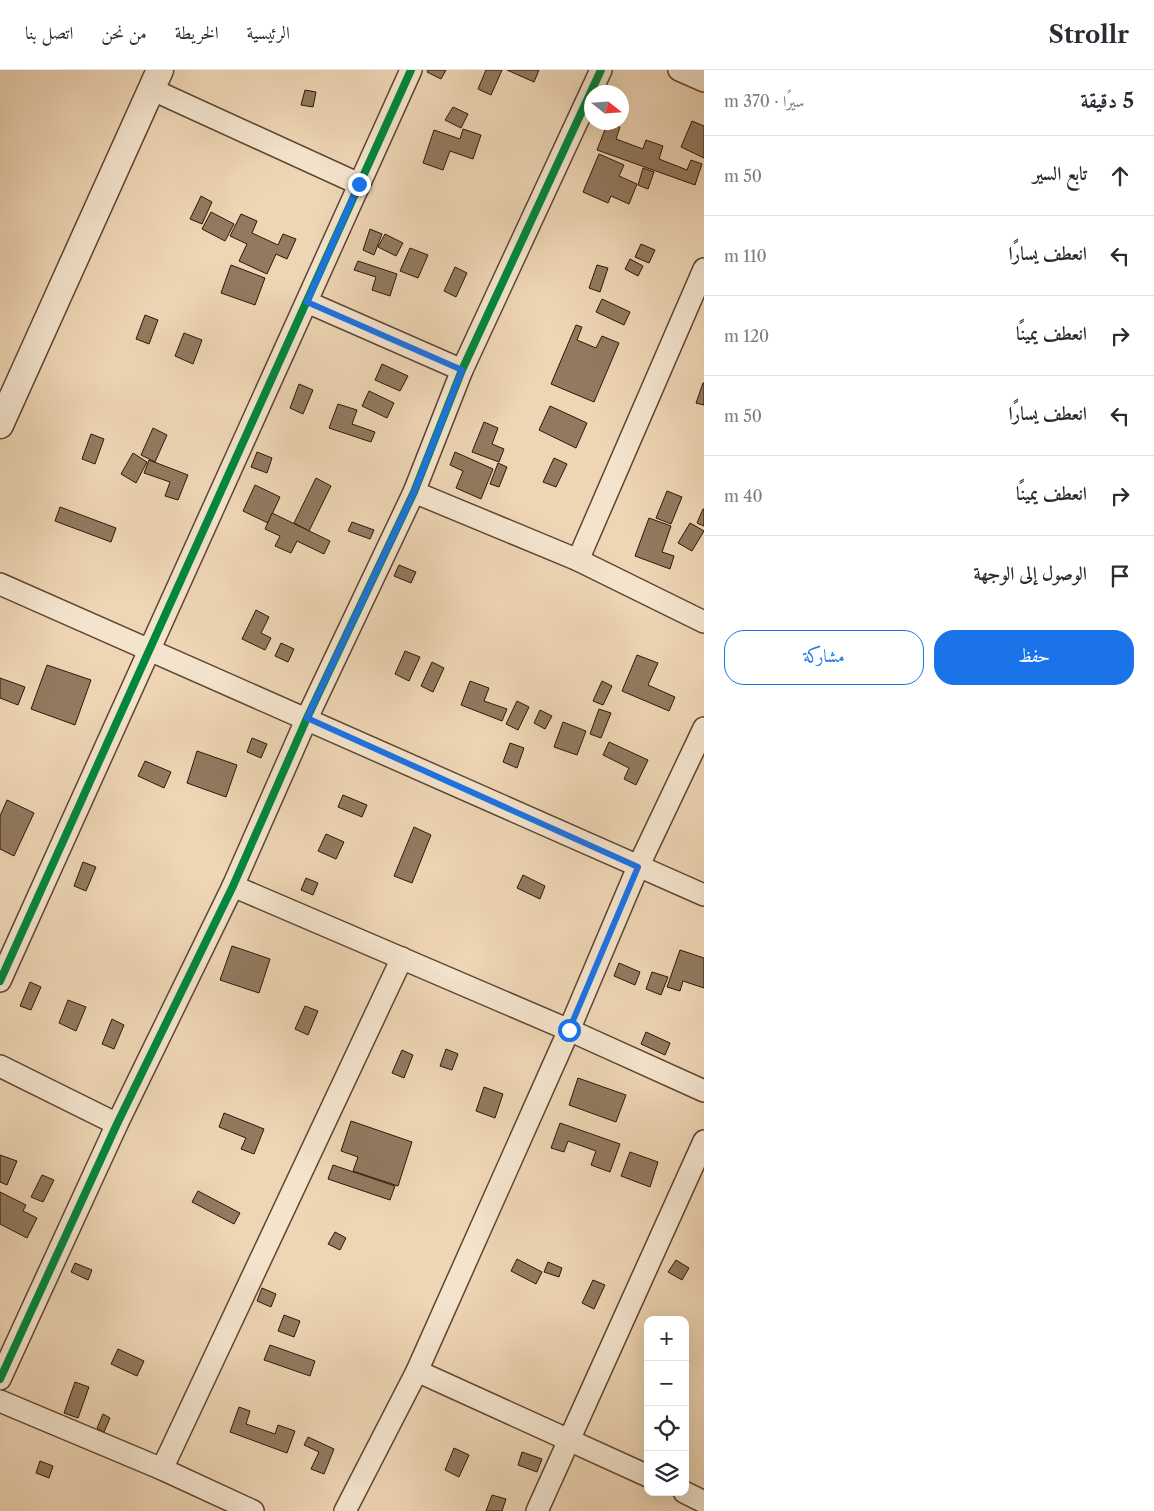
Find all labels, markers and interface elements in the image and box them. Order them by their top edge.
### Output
text: Strollr [1049,20,1129,49]
text: اتصل بنا [25,22,73,44]
text: من نحن [101,22,147,44]
text: الخريطة [175,22,219,44]
text: الرئيسية [247,22,290,44]
north arrow [584,85,629,130]
text: 5 دقيقة [1080,88,1134,113]
text: سيرًا · 370 m [724,91,804,111]
text: تابع السير [1033,162,1087,185]
icon: ahead [1106,162,1134,190]
text: 50 m [724,166,762,186]
route end [348,173,371,196]
text: انعطف يسارًا [1008,242,1087,265]
icon: left [1106,242,1134,270]
text: 110 m [724,246,767,266]
text: انعطف يمينًا [1016,322,1087,345]
icon: right [1106,322,1134,350]
text: 120 m [724,326,769,346]
text: انعطف يسارًا [1008,402,1087,425]
icon: left [1106,402,1134,430]
text: 50 m [724,406,762,426]
text: انعطف يمينًا [1016,482,1087,505]
icon: right [1106,482,1134,510]
text: 40 m [724,486,763,506]
text: الوصول إلى الوجهة [973,562,1087,585]
icon: arrive [1106,562,1134,590]
button: مشاركة [724,630,924,685]
button: حفظ [934,630,1134,685]
route start [558,1019,581,1042]
map controls [644,1316,689,1496]
button: + [644,1316,689,1361]
button: − [644,1361,689,1406]
button: locate [644,1406,689,1451]
button: layers [644,1451,689,1496]

